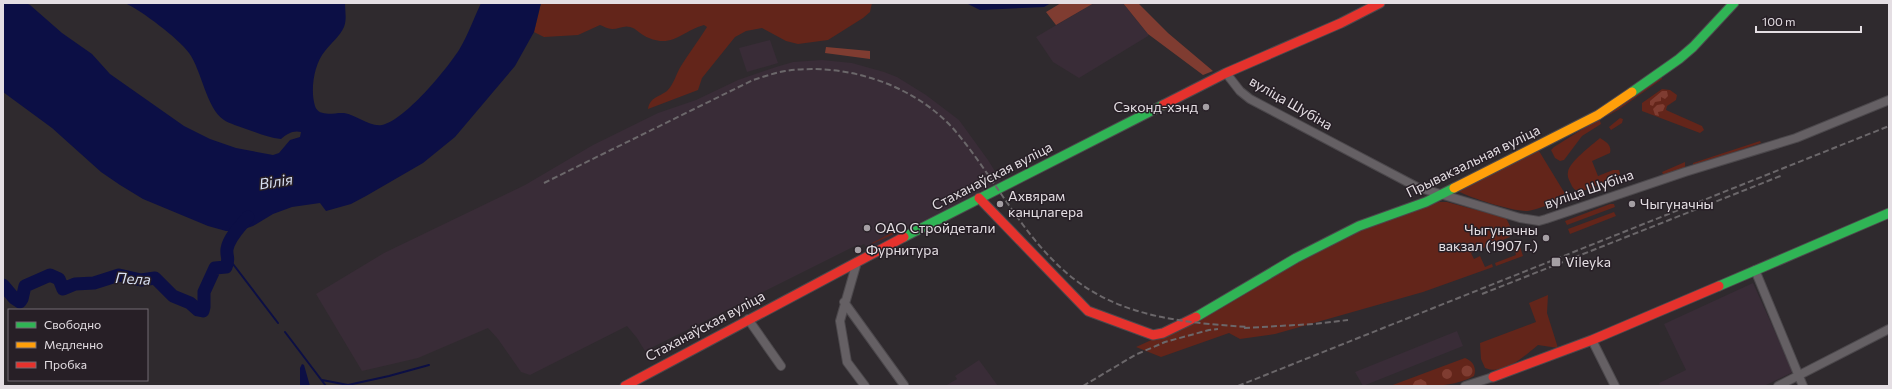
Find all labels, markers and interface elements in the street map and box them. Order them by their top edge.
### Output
scale bar [1756,8,1861,34]
text: 100 m [1762,14,1796,28]
street label: вуліца Шубіна [1247,72,1336,133]
place label: Сэконд-хэнд [1113,98,1198,115]
marker: Сэконд-хэнд [1201,102,1211,112]
street label: Прывакзальная вуліца [1403,121,1542,200]
street label: Стаханаўская вуліца [929,138,1055,213]
street label: вуліца Шубіна [1542,165,1636,212]
water label: Вілія [258,169,294,193]
place label: Ахвярам канцлагера [1008,187,1083,220]
place label: Чыгуначны [1640,195,1714,212]
marker: Ахвярам канцлагера [995,199,1005,209]
marker: Чыгуначны [1627,199,1637,209]
place label: ОАО Стройдетали [875,219,995,236]
place label: Чыгуначны вакзал (1907 г.) [1438,221,1538,254]
marker: ОАО Стройдетали [862,223,872,233]
marker: Чыгуначны вакзал (1907 г.) [1541,233,1551,243]
place label: Фурнитура [866,241,939,258]
marker: Фурнитура [853,245,863,255]
place label: Vileyka [1565,253,1611,270]
marker: Vileyka [1550,256,1562,268]
water label: Пела [115,268,151,288]
street label: Стаханаўская вуліца [642,287,767,364]
legend [8,309,148,381]
text: Свободно [44,317,101,331]
text: Медленно [44,337,103,351]
text: Пробка [44,357,87,371]

